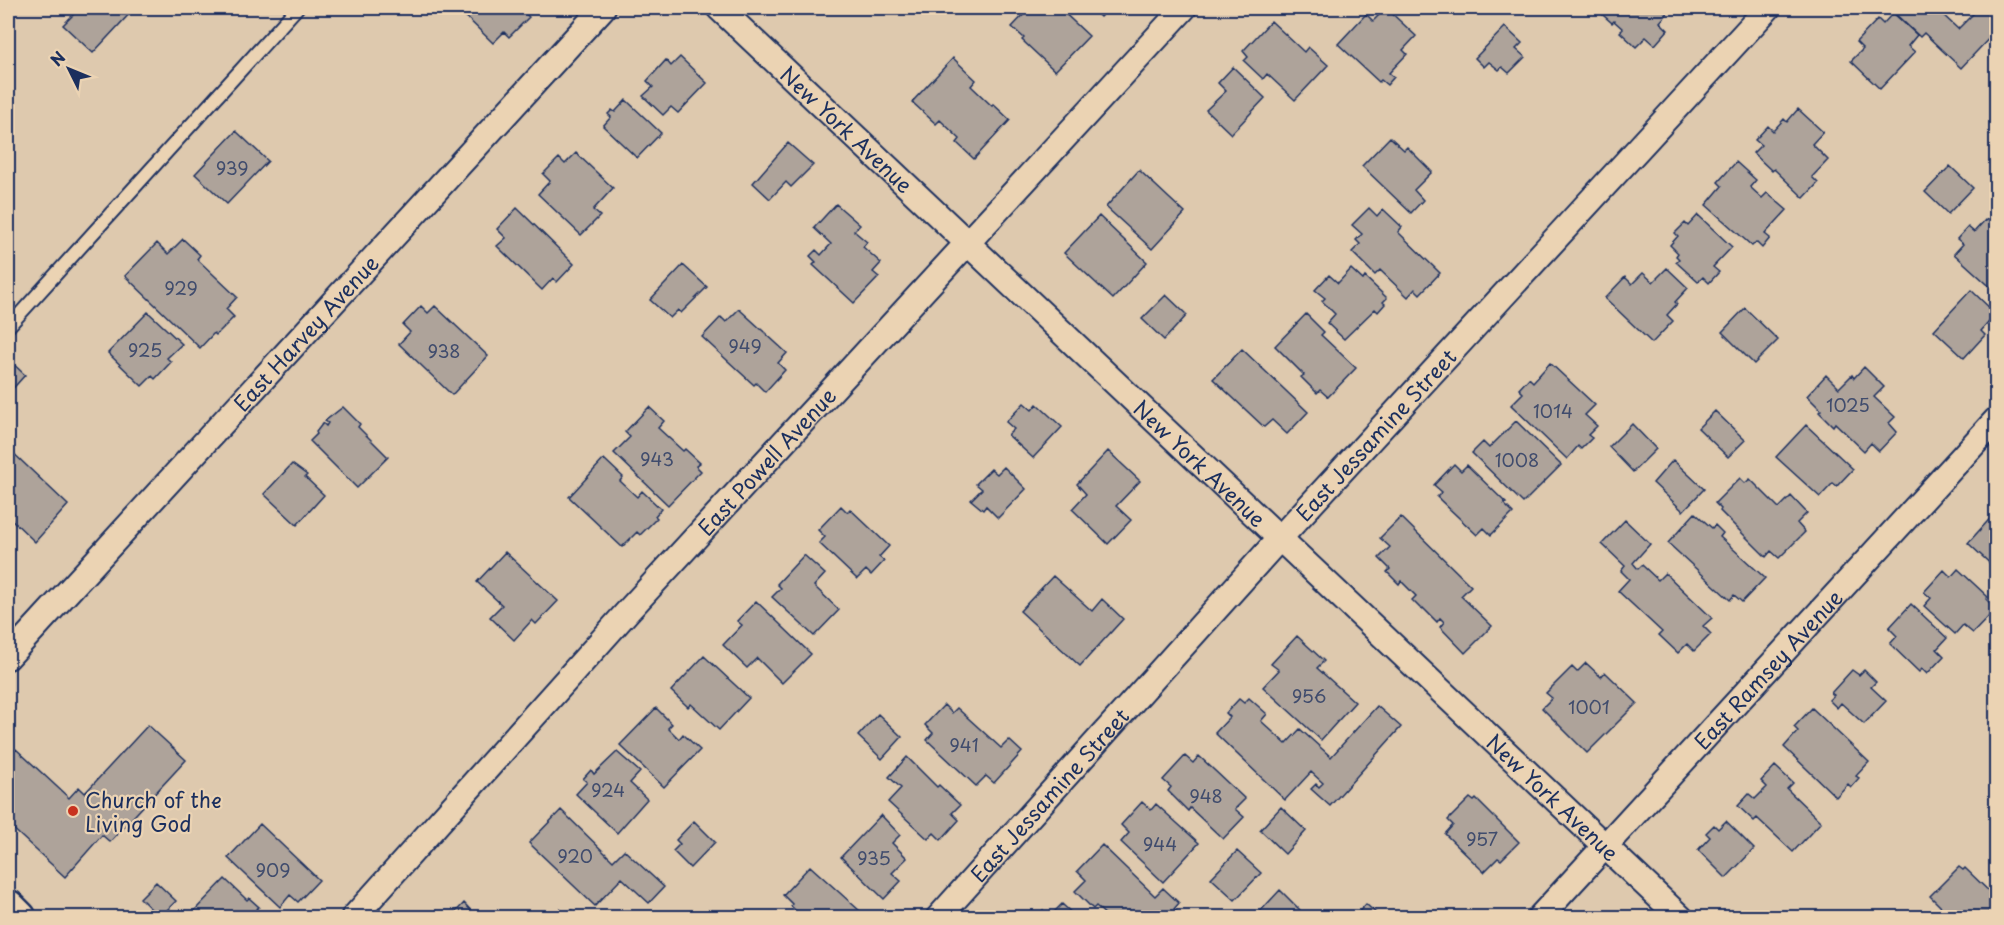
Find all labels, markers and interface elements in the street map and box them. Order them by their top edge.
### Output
north arrow [39,39,99,99]
text: N [44,45,70,71]
street label: New York Avenue [773,58,920,200]
house number: 939 [216,154,248,181]
street label: East Harvey Avenue [225,247,385,418]
house number: 929 [164,274,198,301]
house number: 949 [728,332,762,359]
house number: 925 [128,336,162,363]
house number: 938 [427,337,461,364]
street label: East Jessamine Street [1288,341,1463,528]
street label: East Powell Avenue [690,380,843,542]
house number: 1025 [1826,391,1870,418]
street label: New York Avenue [1126,392,1274,534]
house number: 1014 [1533,397,1573,424]
house number: 943 [640,445,674,472]
house number: 1008 [1495,446,1539,473]
street label: East Ramsey Avenue [1686,582,1849,756]
house number: 956 [1292,682,1326,709]
house number: 1001 [1568,693,1610,720]
street label: East Jessamine Street [962,700,1136,889]
street label: New York Avenue [1479,726,1627,868]
house number: 941 [949,731,979,758]
house number: 924 [591,776,625,803]
house number: 948 [1189,782,1223,809]
place label: Church of the Living God [85,783,221,839]
marker: Church of the Living God [66,804,80,818]
house number: 957 [1466,825,1498,852]
house number: 944 [1143,830,1177,857]
house number: 920 [557,842,593,869]
house number: 935 [857,844,891,871]
house number: 909 [256,856,290,883]

